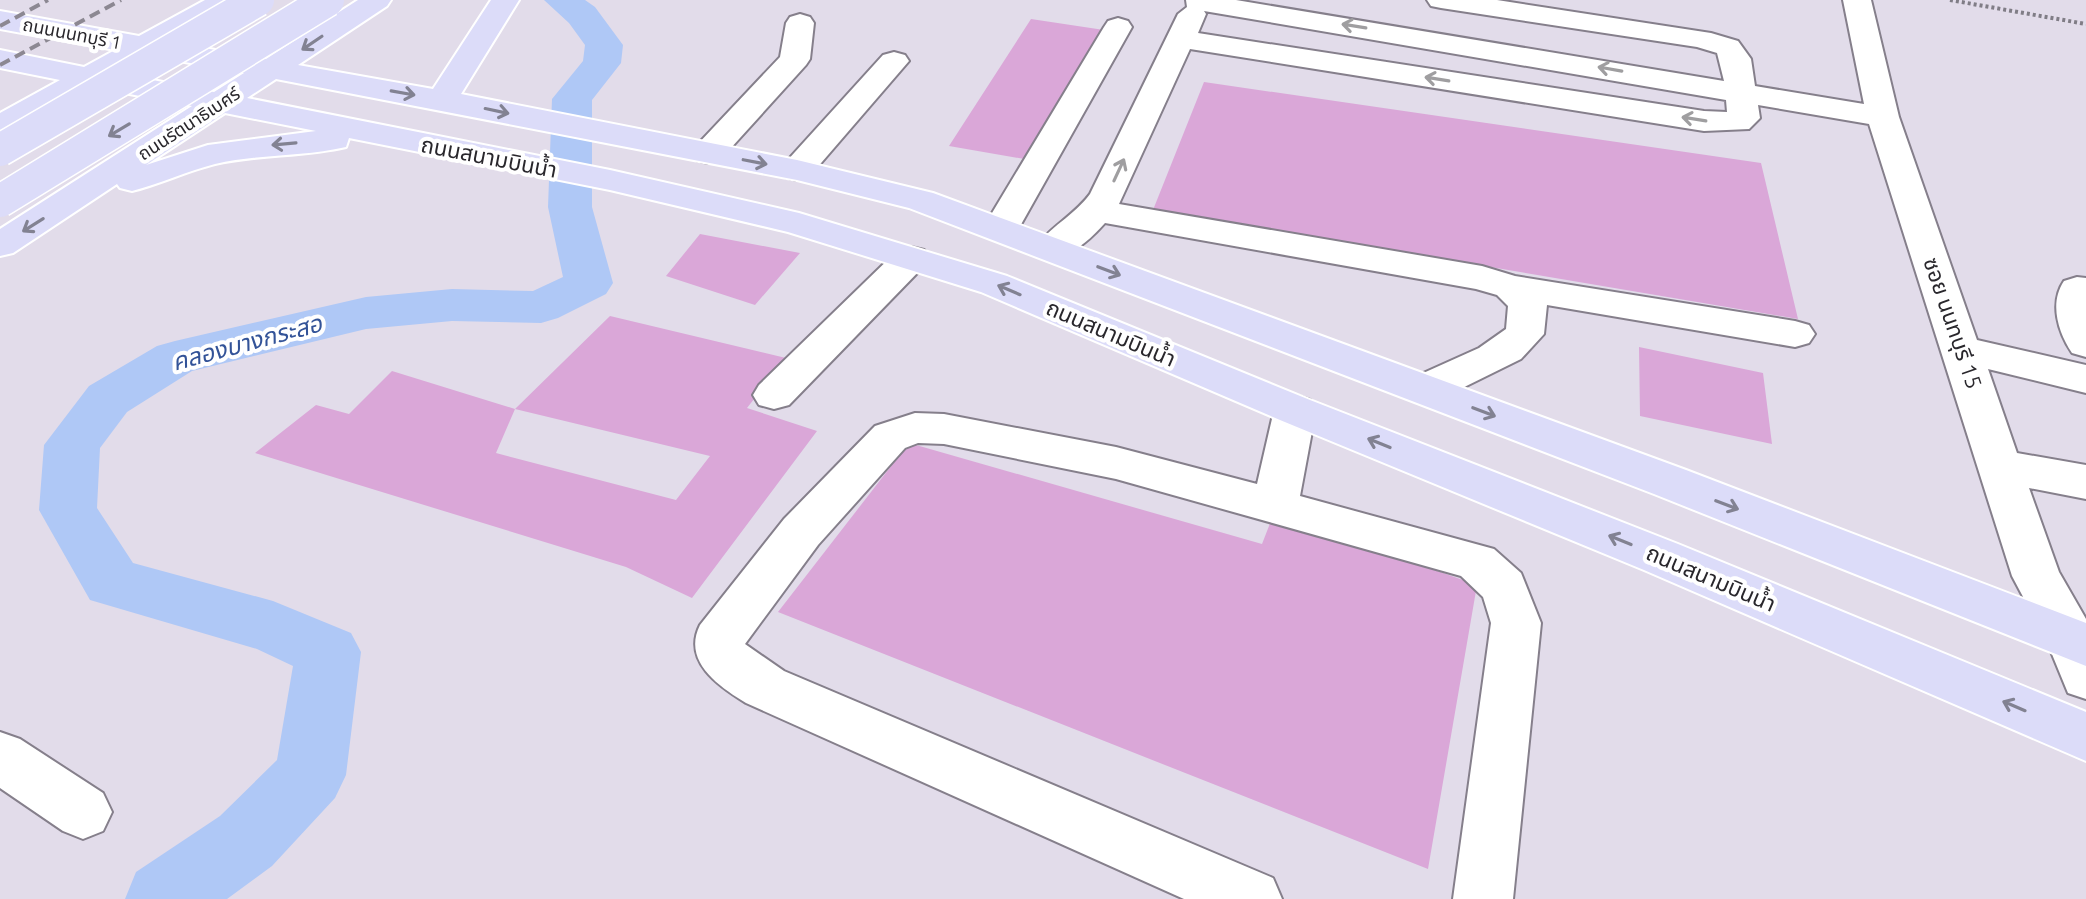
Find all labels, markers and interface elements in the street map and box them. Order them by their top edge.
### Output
street label: ถนนนนทบุรี 1 [21,14,123,54]
one-way arrow [1342,18,1367,33]
one-way arrow [301,35,323,51]
one-way arrow [1598,61,1623,76]
one-way arrow [1425,71,1450,86]
street label: ถนนรัตนาธิเบศร์ [134,82,244,164]
one-way arrow [390,87,416,102]
one-way arrow [484,105,510,120]
one-way arrow [1682,111,1707,126]
one-way arrow [108,122,131,138]
street label: ถนนสนามบินน้ำ [419,129,560,182]
one-way arrow [271,137,298,152]
one-way arrow [741,155,767,170]
one-way arrow [1112,158,1127,182]
one-way arrow [22,217,45,233]
street label: ซอย นนทบุรี 15 [1917,254,1988,392]
one-way arrow [1096,265,1121,279]
one-way arrow [997,282,1022,296]
street label: ถนนสนามบินน้ำ [1043,292,1180,371]
water label: คลองบางกระสอ [169,309,326,375]
one-way arrow [1471,406,1496,420]
one-way arrow [1367,435,1392,450]
one-way arrow [1714,498,1738,513]
one-way arrow [1608,532,1633,546]
street label: ถนนสนามบินน้ำ [1643,537,1780,616]
one-way arrow [2002,698,2027,713]

